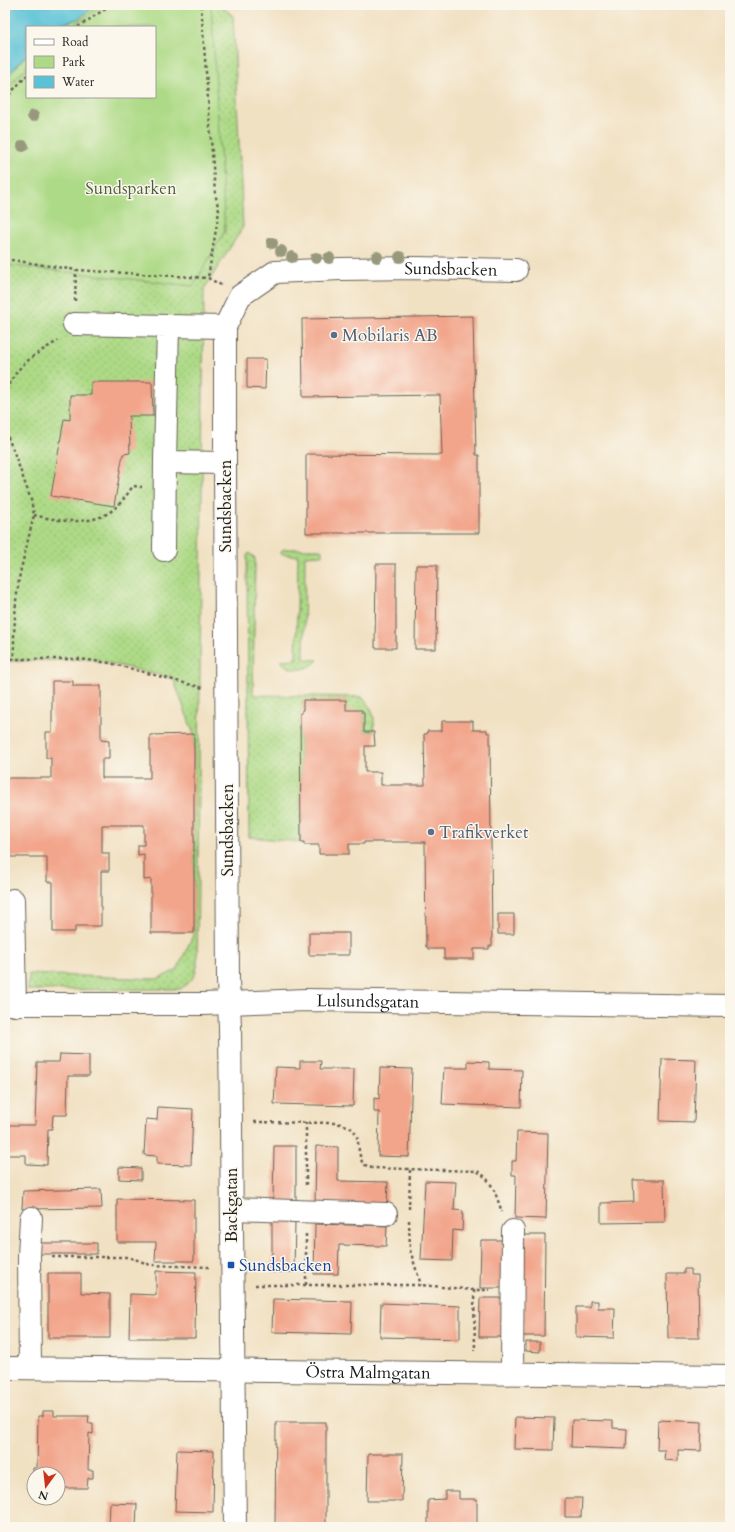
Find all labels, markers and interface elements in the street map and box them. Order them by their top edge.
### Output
legend [26,26,156,98]
text: Road [62,34,89,50]
text: Park [62,54,86,70]
text: Water [61,74,95,90]
park label: Sundsparken [85,177,177,200]
street label: Sundsbacken [404,257,498,282]
place label: Mobilaris AB [342,324,438,347]
marker: Mobilaris AB [329,330,339,340]
street label: Sundsbacken [214,459,237,552]
street label: Sundsbacken [216,783,239,876]
place label: Trafikverket [439,821,529,844]
marker: Trafikverket [426,827,436,837]
street label: Lulsundsgatan [316,989,420,1014]
street label: Backgatan [220,1167,243,1243]
place label: Sundsbacken [239,1254,332,1277]
marker: Sundsbacken [226,1260,236,1270]
street label: Östra Malmgatan [305,1360,431,1385]
north arrow [26,1466,66,1506]
text: N [37,1487,50,1504]

